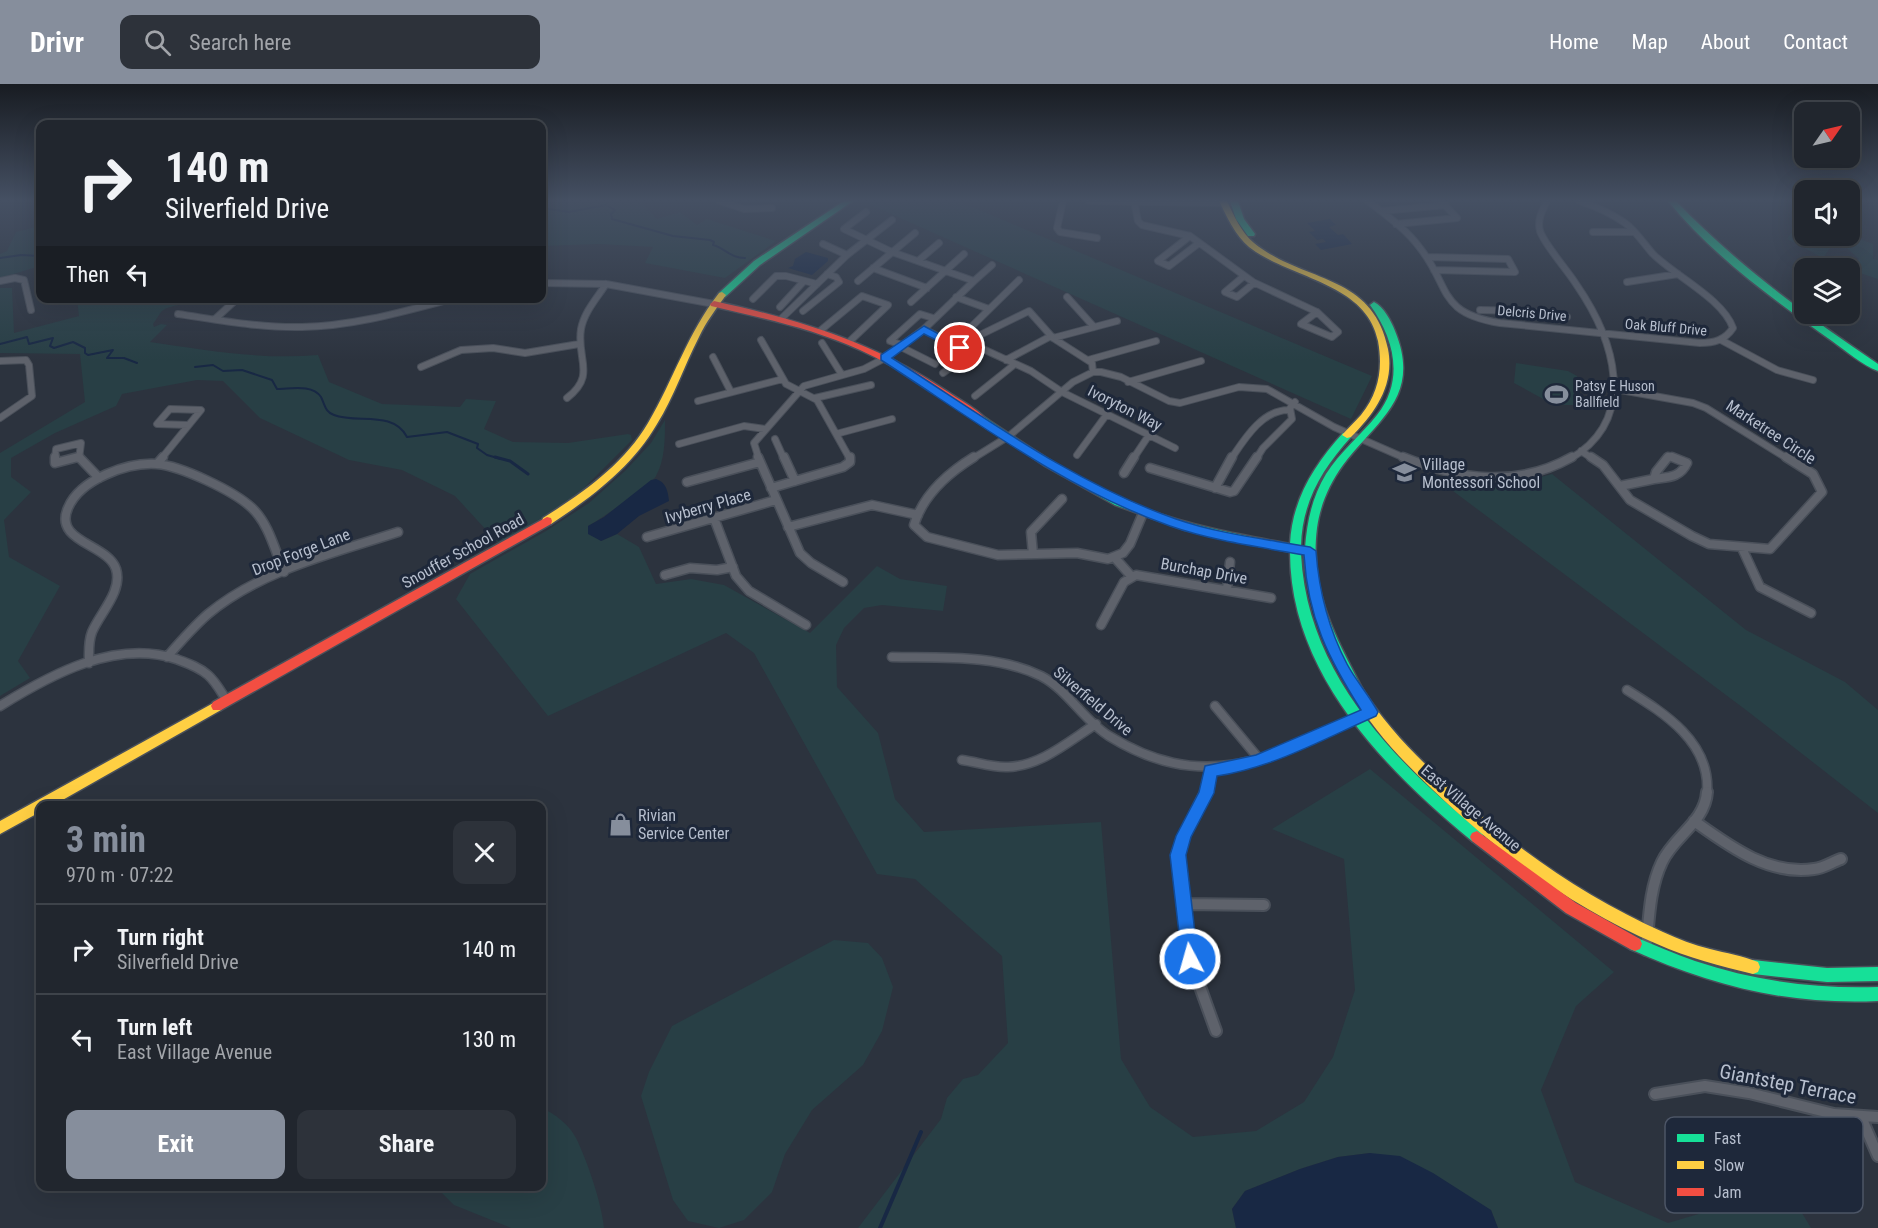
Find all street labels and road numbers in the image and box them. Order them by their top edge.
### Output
street label: Delcris Drive [1497,302,1568,324]
street label: Oak Bluff Drive [1624,315,1708,339]
street label: Ivoryton Way [1085,381,1166,435]
street label: Marketree Circle [1722,396,1820,468]
street label: Ivyberry Place [663,485,753,527]
street label: Snouffer School Road [399,510,527,592]
street label: Drop Forge Lane [249,525,353,579]
street label: Burchap Drive [1159,554,1249,588]
street label: Silverfield Drive [1050,662,1136,740]
street label: East Village Avenue [1417,761,1525,855]
street label: Giantstep Terrace [1718,1059,1858,1109]

